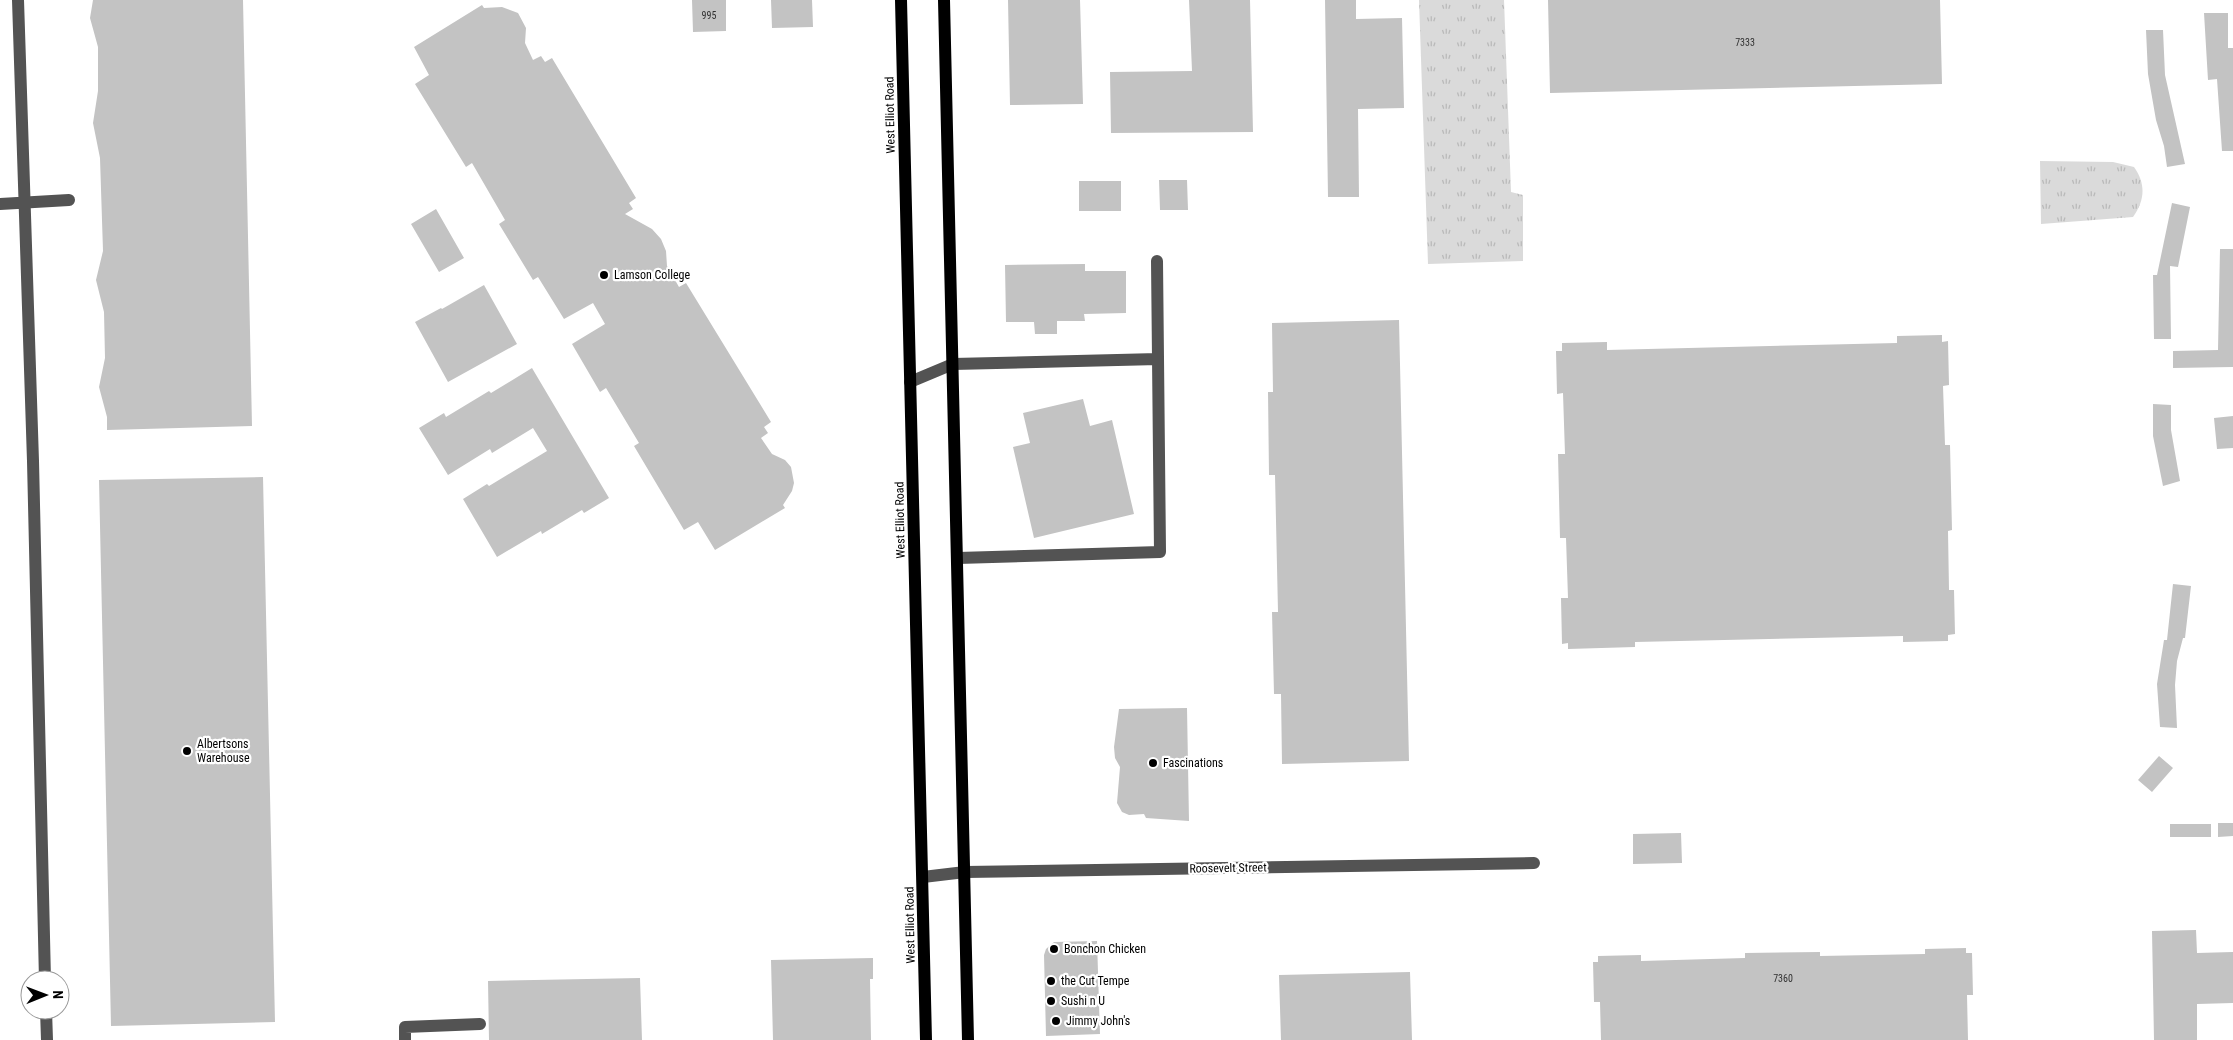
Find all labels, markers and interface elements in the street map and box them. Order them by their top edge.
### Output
house number: 995 [702,10,716,21]
house number: 7333 [1735,37,1755,48]
street label: West Elliot Road [882,76,898,154]
place label: Lamson College [614,268,690,282]
marker: Lamson College [598,269,610,281]
street label: West Elliot Road [892,481,908,559]
place label: Albertsons Warehouse [197,737,250,765]
marker: Albertsons Warehouse [181,745,193,757]
place label: Fascinations [1163,756,1223,770]
marker: Fascinations [1147,757,1159,769]
street label: Roosevelt Street [1189,860,1267,876]
street label: West Elliot Road [902,886,918,964]
place label: Bonchon Chicken [1064,942,1146,956]
marker: Bonchon Chicken [1048,943,1060,955]
north arrow [20,970,70,1020]
house number: 7360 [1773,973,1793,984]
place label: the Cut Tempe [1061,974,1130,988]
marker: the Cut Tempe [1045,975,1057,987]
text: N [50,990,66,999]
place label: Sushi n U [1061,994,1105,1008]
marker: Sushi n U [1045,995,1057,1007]
place label: Jimmy John's [1066,1014,1130,1028]
marker: Jimmy John's [1050,1015,1062,1027]

